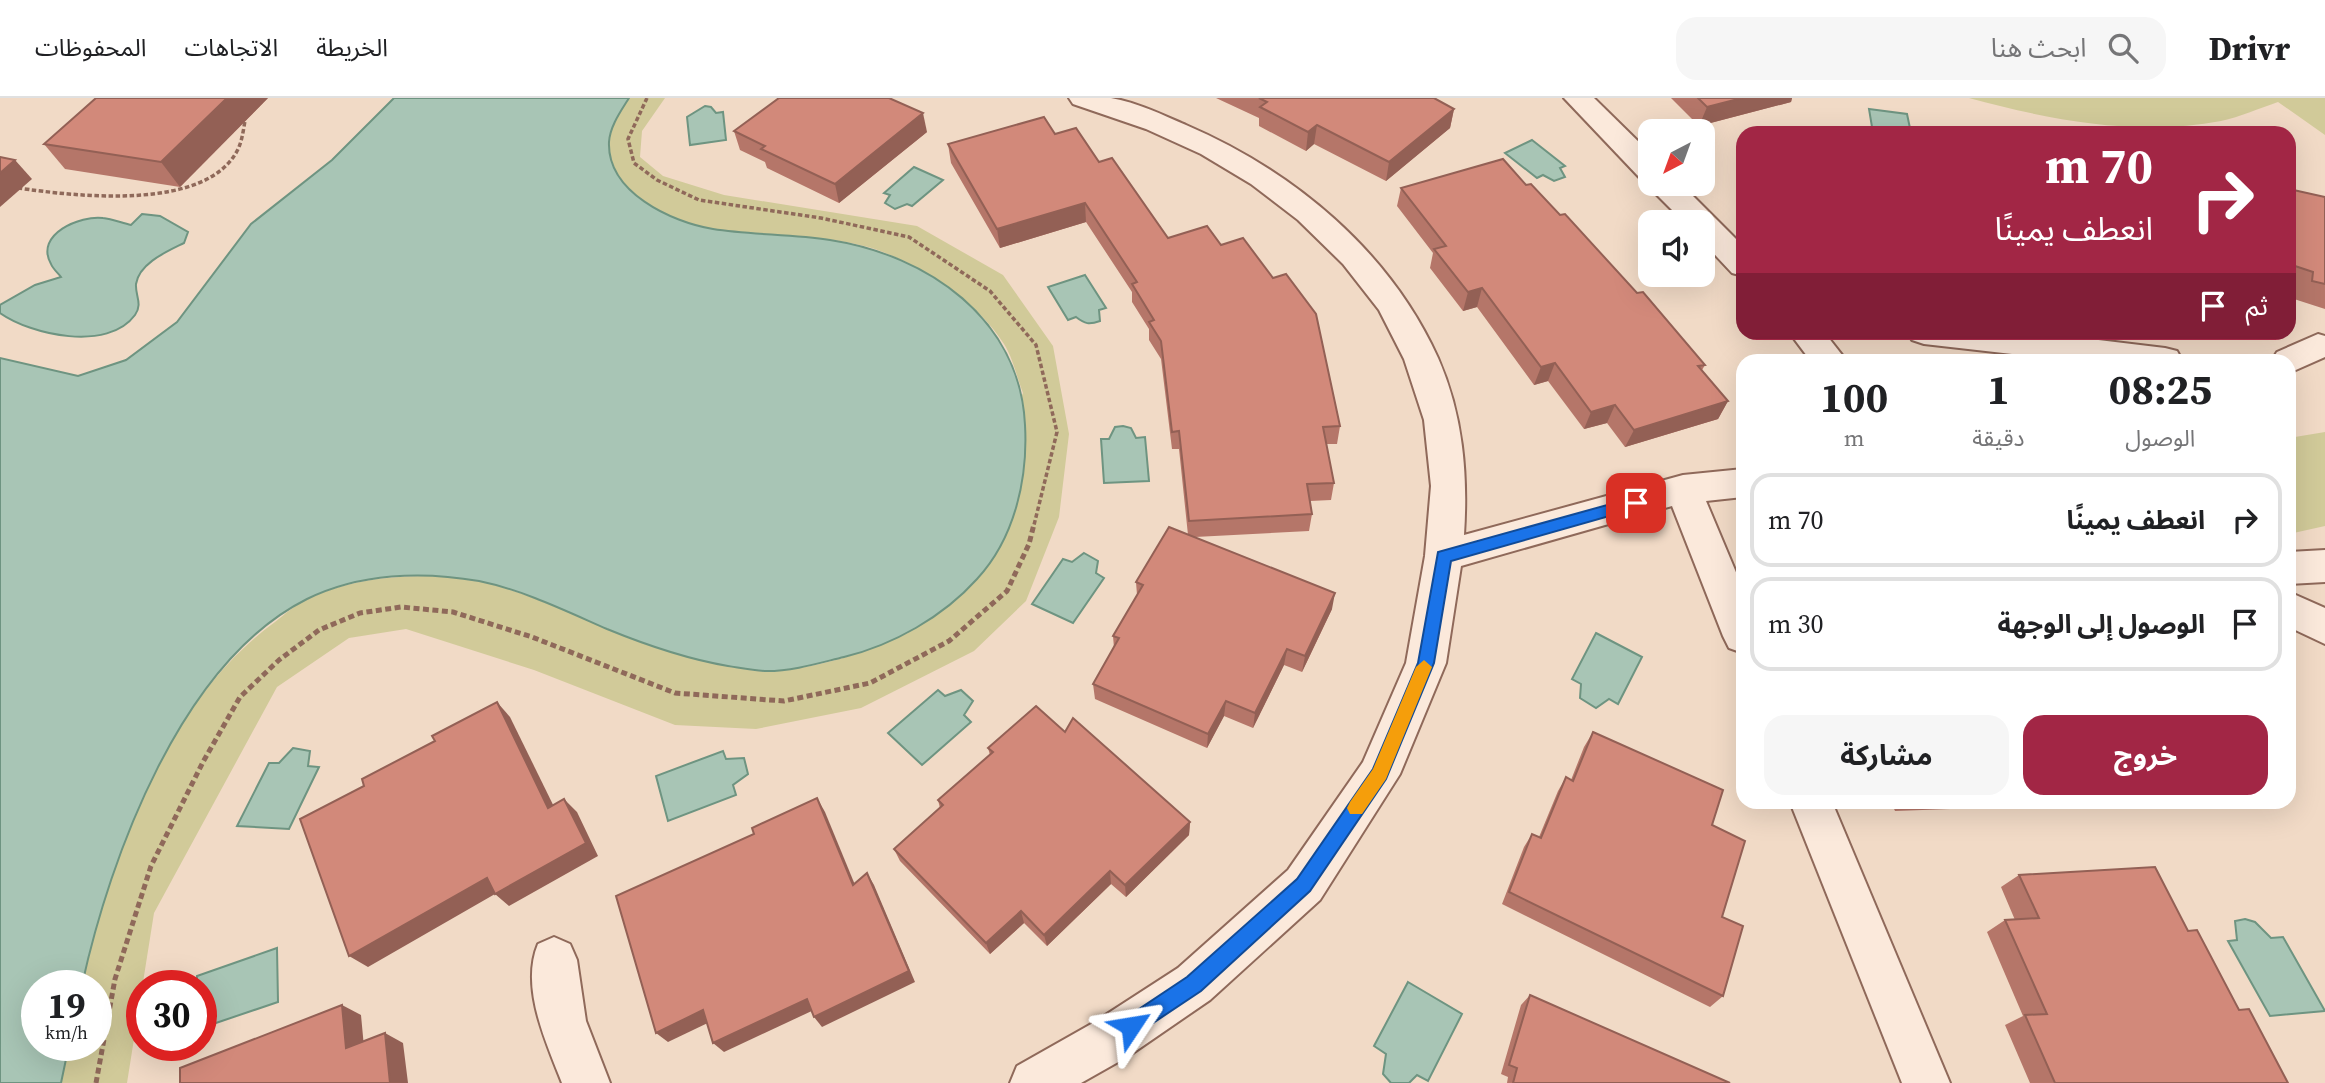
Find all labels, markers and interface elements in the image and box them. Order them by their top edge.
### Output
search box [1676,17,2166,80]
text: Drivr [2208,26,2290,71]
icon: search [2104,29,2142,67]
text: ابحث هنا [1991,30,2086,66]
text: المحفوظات [35,31,146,64]
text: الاتجاهات [184,31,278,64]
text: الخريطة [316,31,388,64]
north arrow [1638,119,1715,196]
map controls [1638,119,1715,287]
text: 70 m [2045,132,2153,199]
icon: right [2177,154,2268,245]
text: انعطف يمينًا [1995,207,2153,251]
button: sound [1638,210,1715,287]
icon: arrive [2194,287,2232,325]
text: ثم [2246,288,2268,324]
text: 1 [1987,360,2010,418]
text: 08:25 [2108,360,2212,418]
text: 100 [1820,368,1888,426]
text: m [1844,422,1864,454]
text: دقيقة [1972,422,2025,454]
text: الوصول [2125,422,2195,454]
pin [1606,473,1666,533]
icon: arrive [1617,484,1655,522]
icon: right [2226,501,2264,539]
text: 70 m [1768,502,1824,538]
text: انعطف يمينًا [2066,502,2205,538]
icon: arrive [2226,605,2264,643]
text: 30 m [1768,606,1824,642]
text: الوصول إلى الوجهة [1998,606,2205,642]
button: مشاركة [1764,715,2009,795]
button: خروج [2023,715,2268,795]
speed limit sign: 30 [126,970,217,1061]
text: 19 [48,982,85,1030]
position arrow [1094,989,1168,1063]
text: km/h [45,1020,88,1045]

